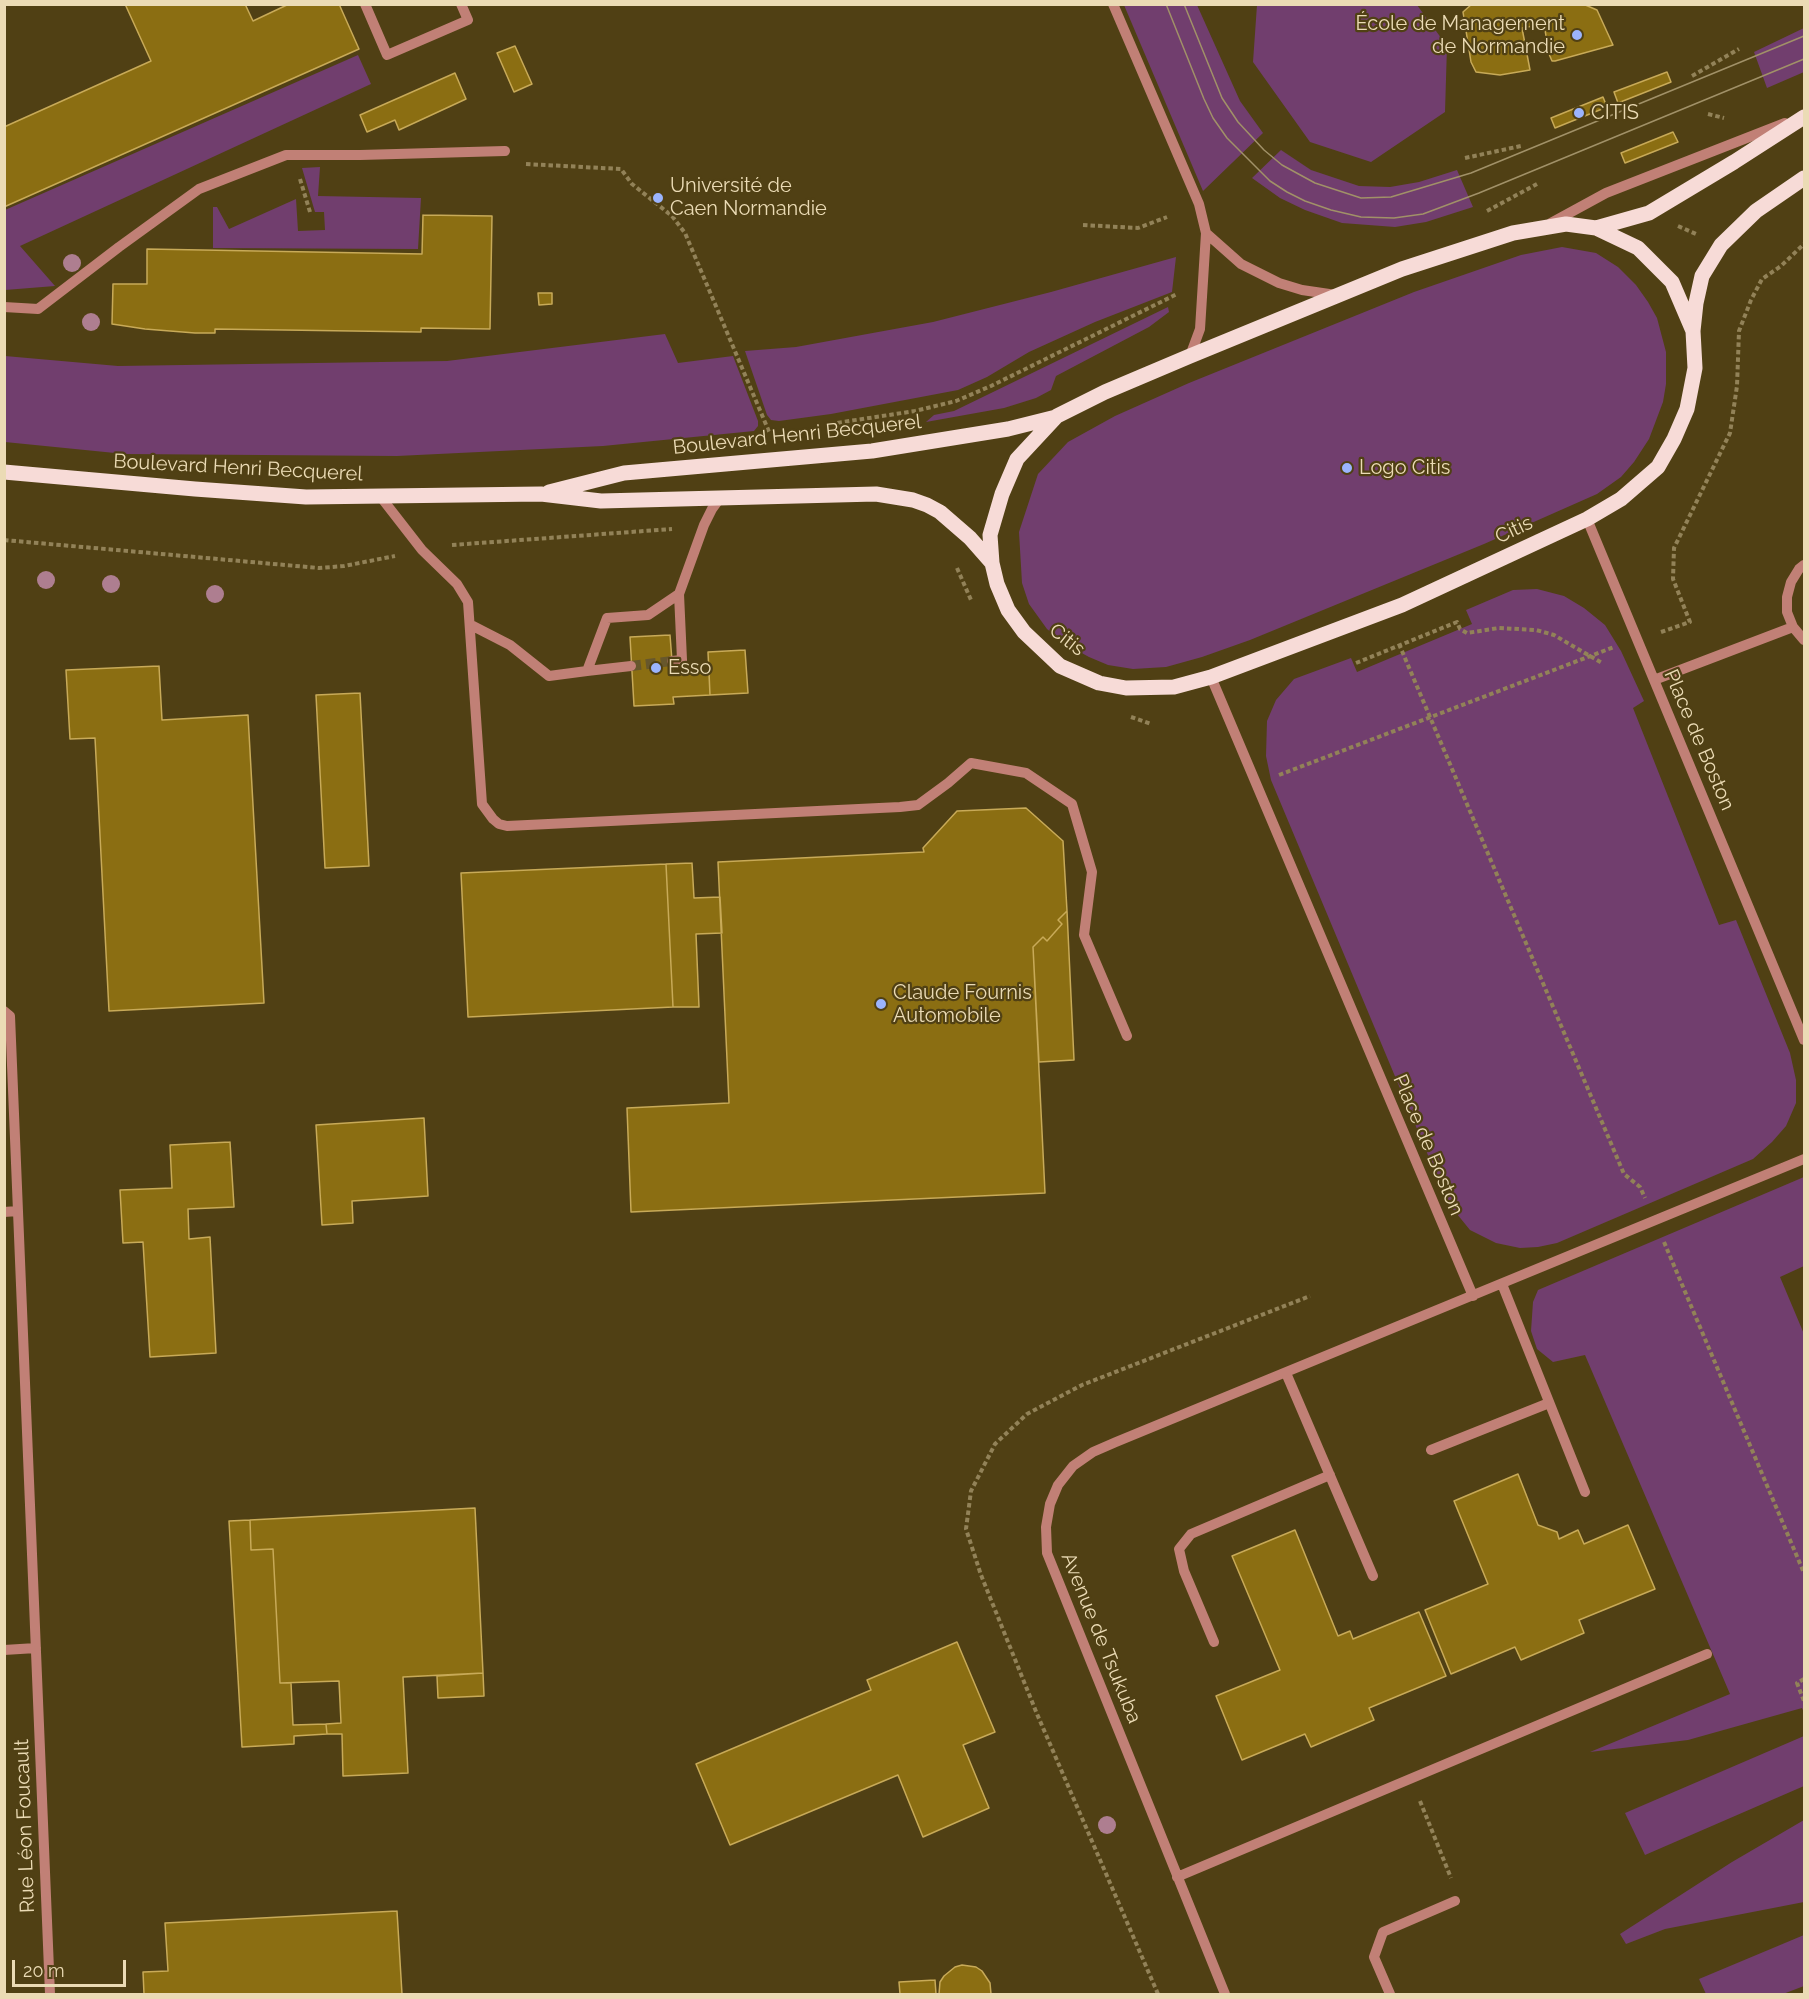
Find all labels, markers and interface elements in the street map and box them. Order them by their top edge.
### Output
place label: École de Management de Normandie [1355,12,1565,59]
marker: École de Management de Normandie [1570,28,1584,42]
place label: CITIS [1591,101,1639,125]
marker: CITIS [1572,106,1586,120]
place label: Université de Caen Normandie [670,174,827,221]
marker: Université de Caen Normandie [651,191,665,205]
street label: Boulevard Henri Becquerel [672,410,922,460]
street label: Boulevard Henri Becquerel [113,449,363,487]
place label: Logo Citis [1359,456,1450,480]
marker: Logo Citis [1340,461,1354,475]
street label: Citis [1491,511,1537,549]
street label: Citis [1044,619,1090,661]
place label: Esso [668,656,711,680]
marker: Esso [649,661,663,675]
street label: Place de Boston [1659,666,1739,814]
place label: Claude Fournis Automobile [893,981,1032,1028]
marker: Claude Fournis Automobile [874,997,888,1011]
street label: Place de Boston [1388,1071,1468,1219]
street label: Avenue de Tsukuba [1056,1549,1146,1727]
street label: Rue Léon Foucault [10,1738,40,1914]
scale bar [15,1948,129,1986]
text: 20 m [23,1960,65,1981]

